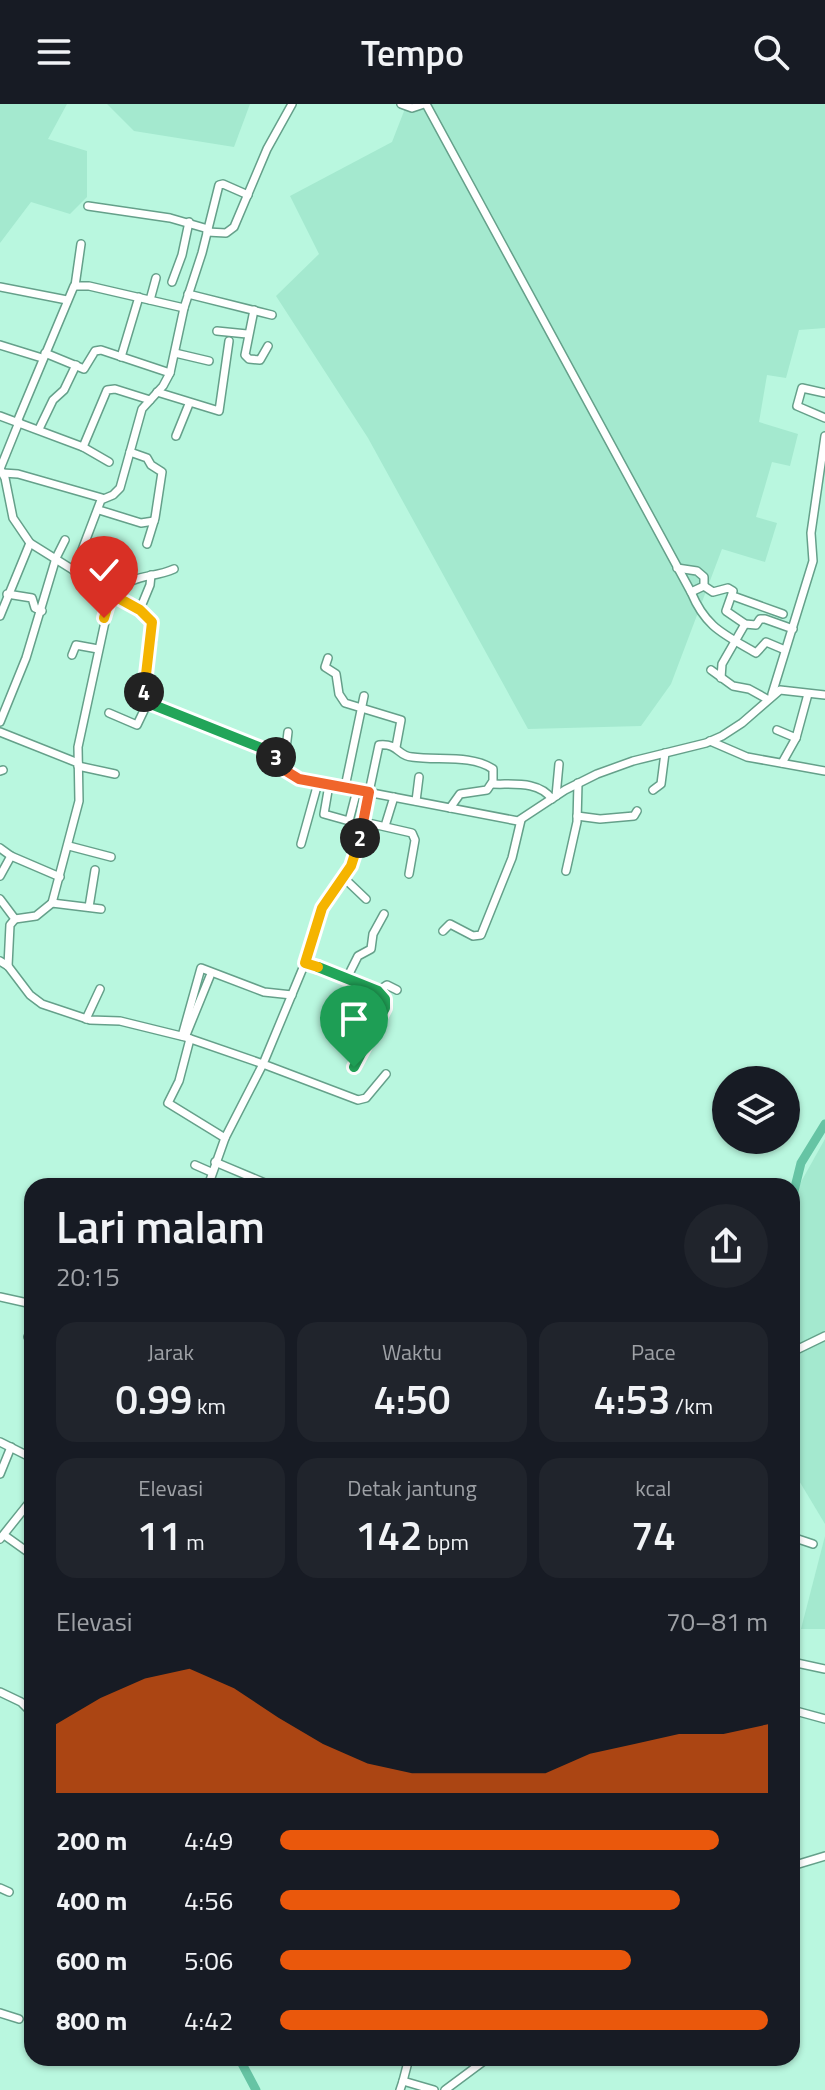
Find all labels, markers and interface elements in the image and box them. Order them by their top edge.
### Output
text: Tempo [361,25,464,80]
icon: menu [32,30,76,74]
icon: search [749,30,793,74]
pin [70,536,138,618]
icon: check [82,548,126,592]
pin: 4 [124,672,164,712]
text: 4 [138,675,150,709]
pin: 3 [256,737,296,777]
text: 3 [270,740,282,774]
pin: 2 [340,818,380,858]
text: 2 [354,821,366,855]
pin [320,985,388,1067]
icon: arrive [332,997,376,1041]
map controls [712,1066,800,1154]
button: layers [712,1066,800,1154]
text: Lari malam [56,1193,265,1260]
button: share [684,1204,768,1288]
text: 20:15 [56,1257,120,1296]
text: Jarak [147,1335,194,1369]
text: Waktu [382,1335,442,1369]
text: Pace [631,1335,676,1369]
text: 0.99 [115,1369,192,1430]
text: 4:50 [374,1369,450,1430]
text: 4:53 [594,1369,670,1430]
text: km [192,1389,226,1423]
text: /km [670,1389,713,1423]
text: Elevasi [138,1471,203,1505]
text: Detak jantung [347,1471,477,1505]
text: kcal [635,1471,671,1505]
text: 11 [137,1505,181,1566]
text: 142 [355,1505,422,1566]
text: 74 [631,1505,676,1566]
text: m [181,1525,205,1559]
text: bpm [422,1525,469,1559]
text: Elevasi [56,1602,132,1641]
text: 70–81 m [666,1602,768,1641]
text: 200 m [56,1821,127,1860]
text: 4:49 [184,1821,233,1860]
text: 400 m [56,1881,127,1920]
text: 4:56 [184,1881,233,1920]
text: 600 m [56,1941,127,1980]
text: 5:06 [184,1941,233,1980]
text: 800 m [56,2001,127,2040]
text: 4:42 [184,2001,233,2040]

